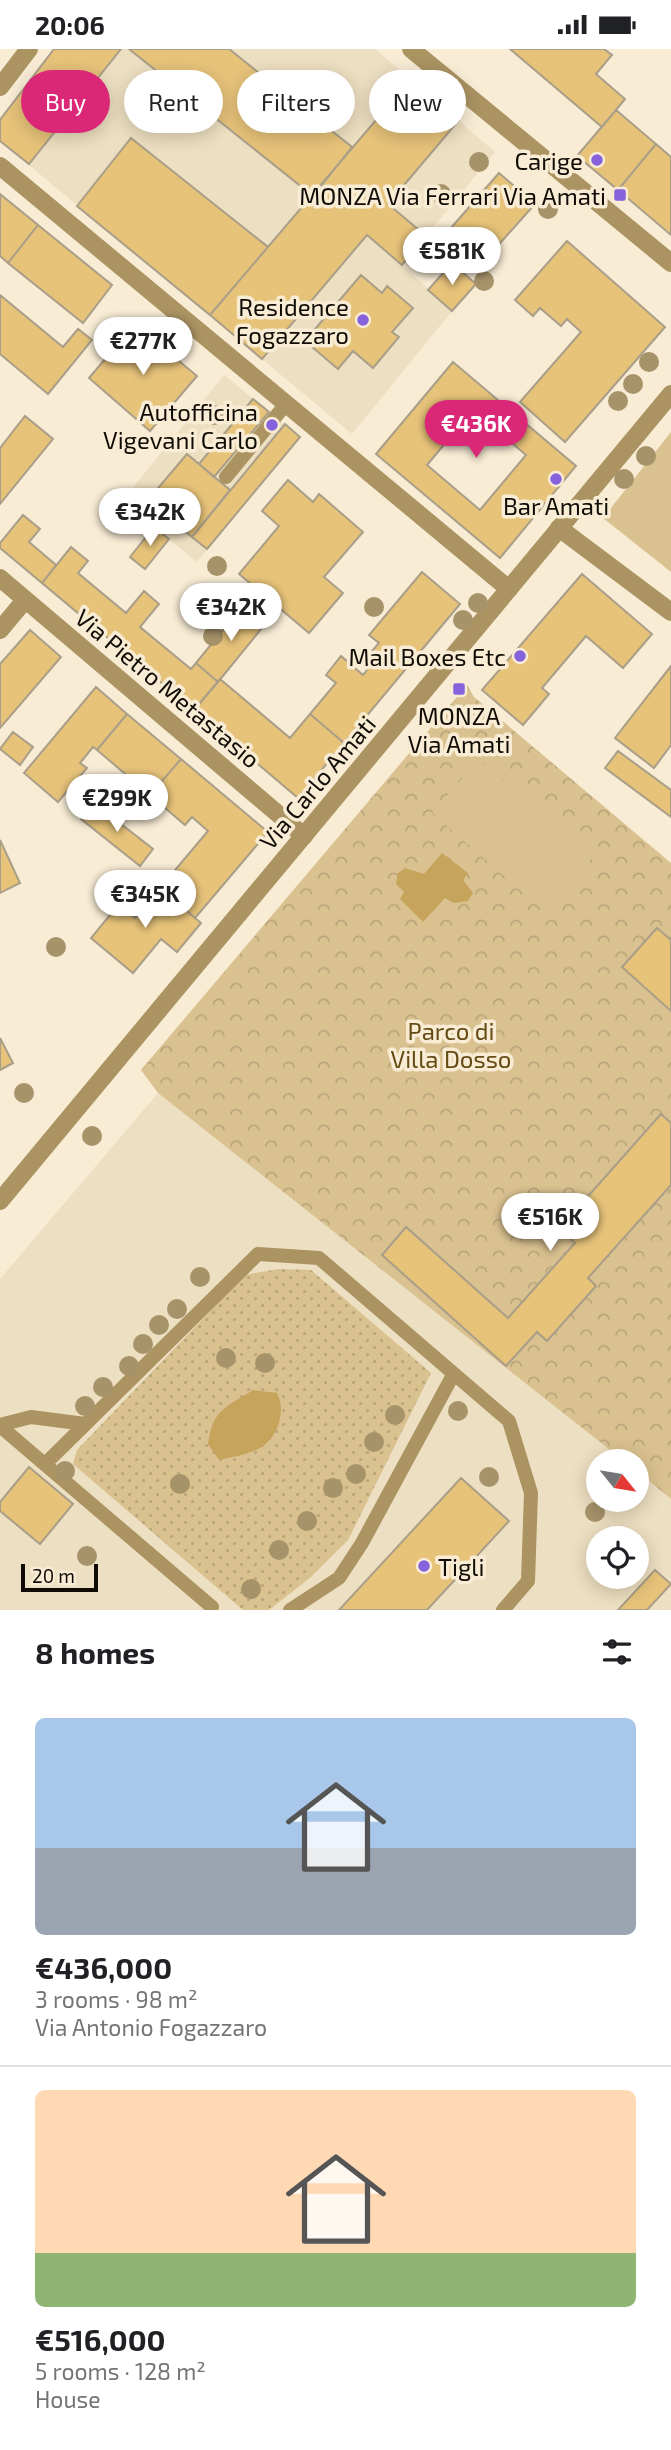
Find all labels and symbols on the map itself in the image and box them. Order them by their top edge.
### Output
place label: Carige [514,146,583,175]
marker: Carige [589,152,605,168]
place label: MONZA Via Ferrari Via Amati [299,181,606,210]
marker: MONZA Via Ferrari Via Amati [612,187,628,203]
pin: €581K [403,227,501,287]
place label: Residence Fogazzaro [236,292,349,349]
marker: Residence Fogazzaro [355,312,371,328]
pin: €277K [94,317,192,377]
place label: Autofficina Vigevani Carlo [103,397,258,454]
pin: €436K [427,401,525,460]
marker: Autofficina Vigevani Carlo [264,417,280,433]
marker: Bar Amati [548,471,564,487]
pin: €342K [101,489,199,548]
place label: Bar Amati [503,491,609,520]
pin: €342K [182,583,280,643]
street label: Via Pietro Metastasio [70,602,266,774]
place label: Mail Boxes Etc [349,642,506,671]
marker: Mail Boxes Etc [512,648,528,664]
marker: MONZA Via Amati [451,681,467,697]
place label: MONZA Via Amati [408,701,510,758]
street label: Via Carlo Amati [253,709,381,855]
pin: €299K [68,775,166,834]
pin: €345K [96,871,194,930]
park label: Parco di Villa Dosso [391,1016,511,1073]
pin: €516K [501,1193,599,1253]
north arrow [586,1449,649,1512]
place label: Tigli [438,1552,484,1581]
marker: Tigli [416,1558,432,1574]
scale bar [21,1561,98,1593]

